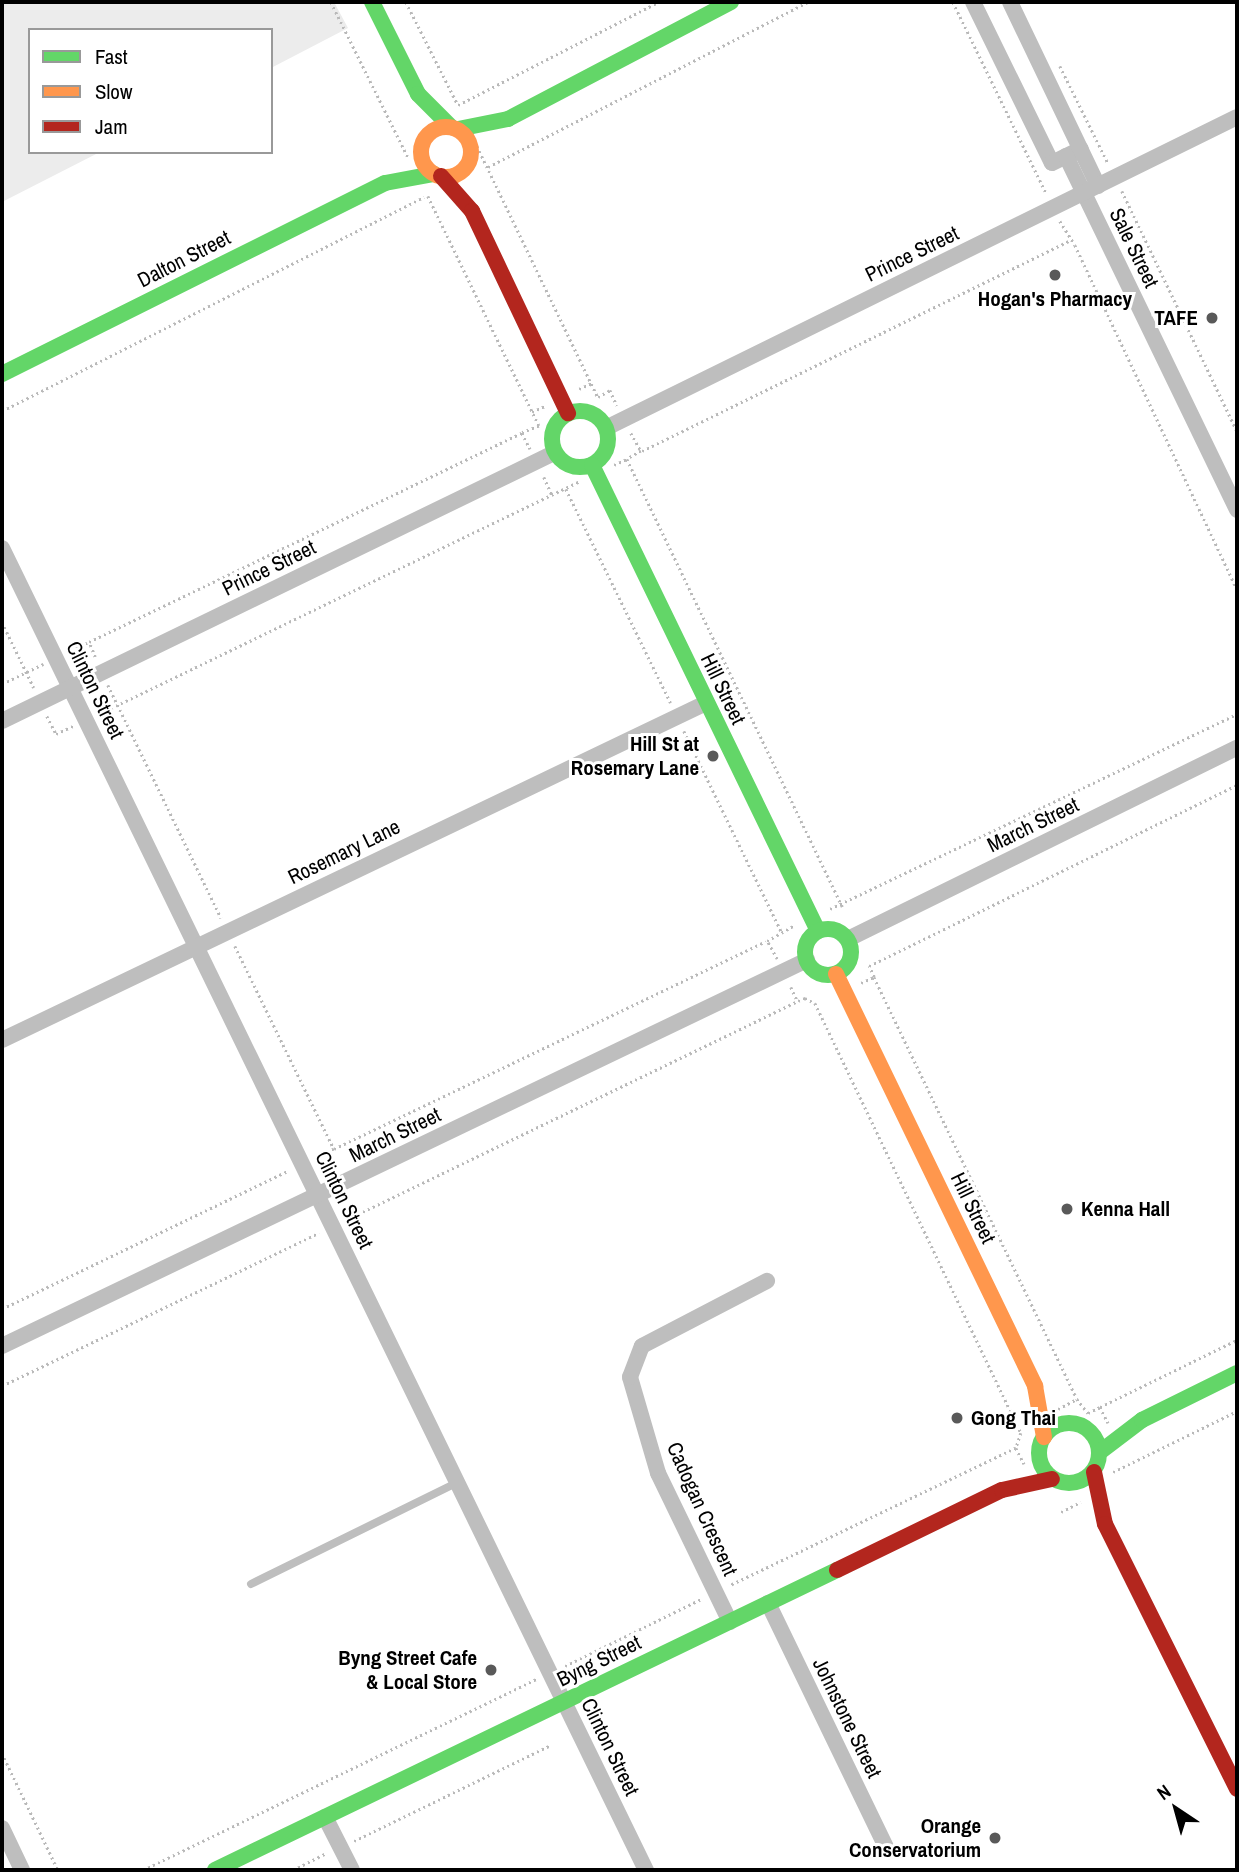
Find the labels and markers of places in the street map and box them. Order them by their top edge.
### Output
marker: Hogan's Pharmacy [1047,267,1063,283]
place label: Hogan's Pharmacy [978,286,1132,312]
place label: TAFE [1154,305,1198,331]
marker: TAFE [1204,310,1220,326]
place label: Hill St at Rosemary Lane [571,731,699,781]
marker: Hill St at Rosemary Lane [705,748,721,764]
place label: Kenna Hall [1081,1196,1170,1222]
marker: Kenna Hall [1059,1201,1075,1217]
place label: Gong Thai [971,1405,1056,1431]
marker: Gong Thai [949,1410,965,1426]
place label: Byng Street Cafe & Local Store [338,1645,477,1695]
marker: Byng Street Cafe & Local Store [483,1662,499,1678]
place label: Orange Conservatorium [849,1813,981,1863]
marker: Orange Conservatorium [987,1830,1003,1846]

